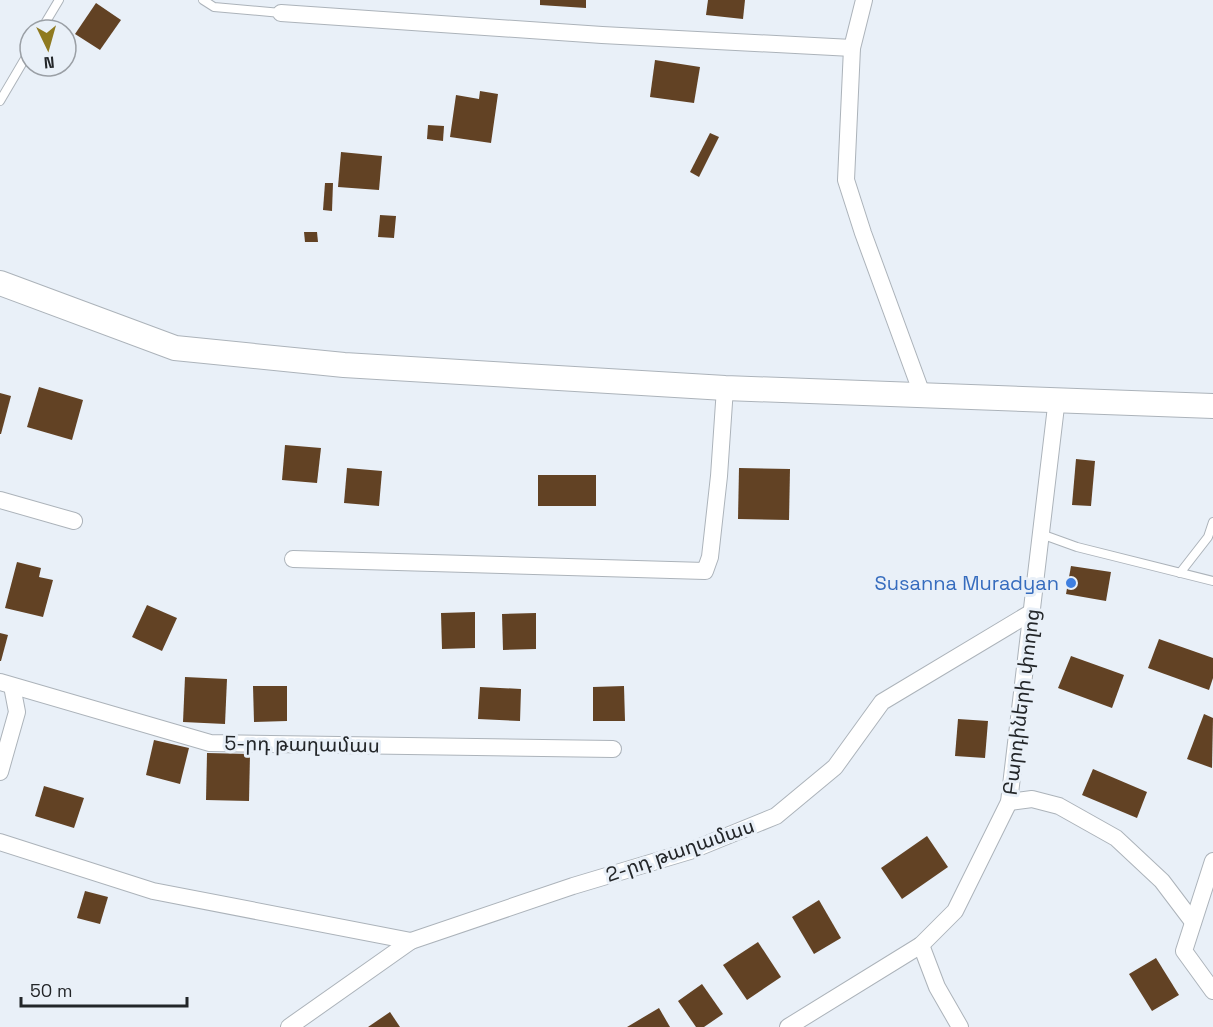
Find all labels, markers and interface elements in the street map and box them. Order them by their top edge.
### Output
north arrow [18,18,78,78]
text: N [43,52,56,73]
place label: Susanna Muradyan [875,570,1059,596]
marker: Susanna Muradyan [1064,576,1078,590]
street label: Բարդիների փողոց [997,607,1045,797]
street label: 5-րդ թաղամաս [224,730,380,758]
street label: 2-րդ թաղամաս [602,812,758,888]
scale bar [21,970,188,1008]
text: 50 m [30,979,72,1002]

